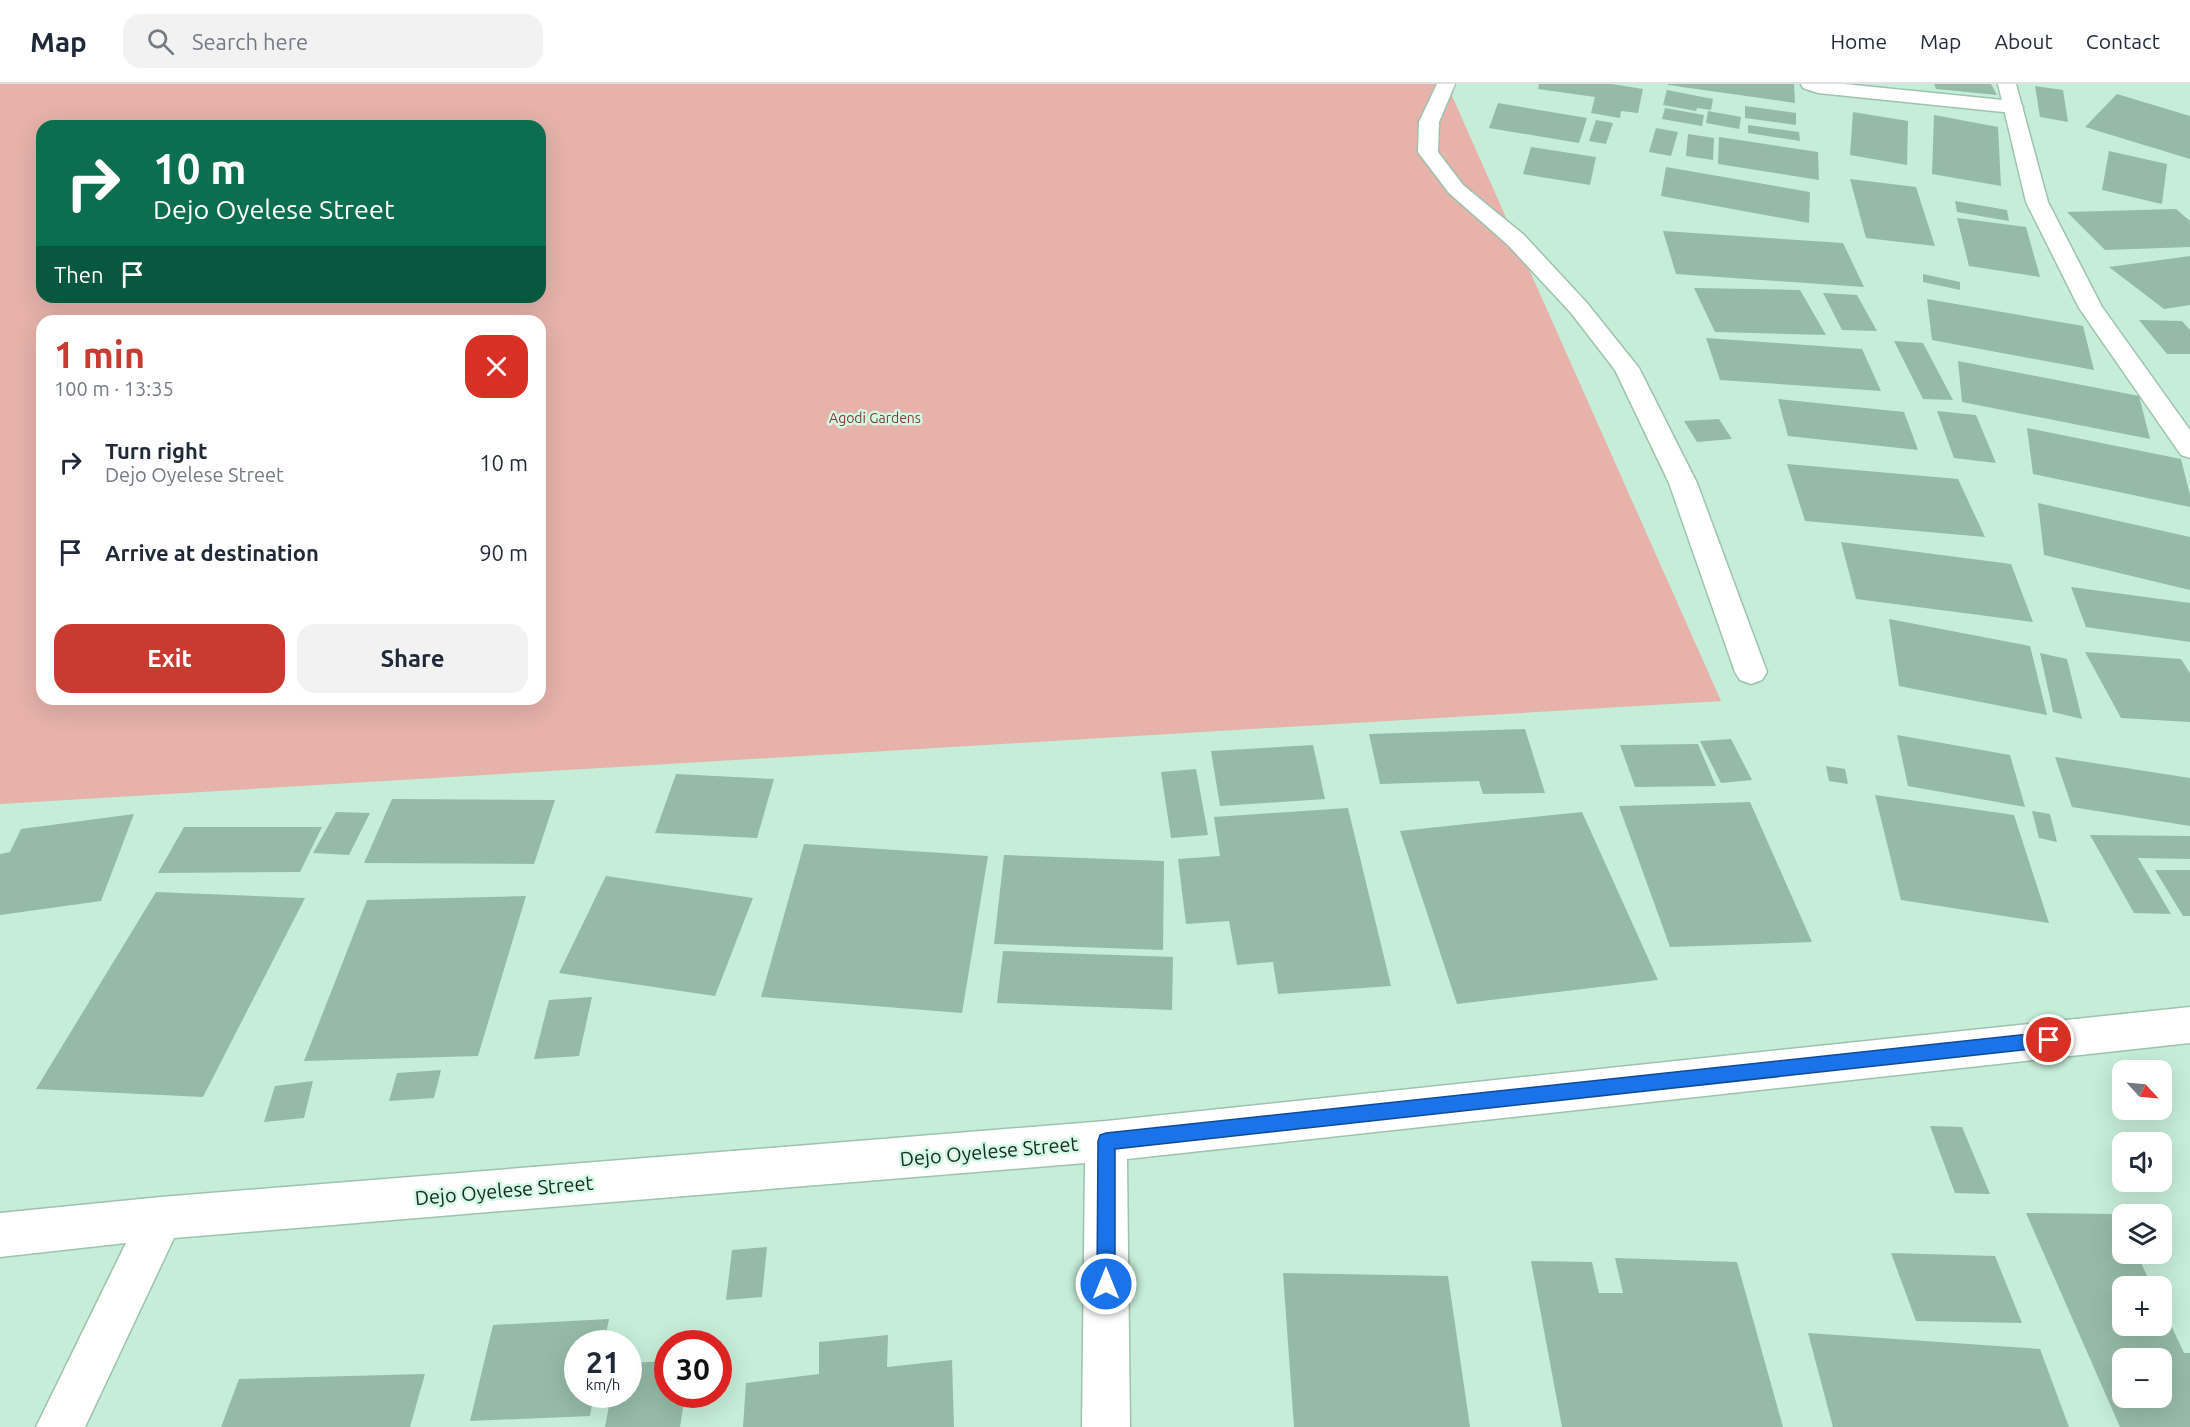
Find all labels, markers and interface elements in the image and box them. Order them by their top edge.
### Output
search box [123,14,543,68]
icon: search [144,25,177,58]
text: Map [30,26,87,57]
text: Search here [192,29,308,54]
text: Home [1830,29,1887,53]
text: Map [1920,29,1961,53]
text: About [1994,29,2053,53]
text: Contact [2086,29,2160,53]
icon: right [54,144,132,222]
text: 10 m [153,145,247,192]
text: Dejo Oyelese Street [153,194,395,224]
icon: arrive [116,258,149,291]
text: Then [54,262,104,287]
text: 1 min [54,334,145,375]
button: close [465,335,528,398]
text: 100 m · 13:35 [54,377,174,400]
park label: Agodi Gardens [829,410,921,426]
text: Turn right [105,438,207,463]
icon: right [54,446,87,479]
text: 10 m [479,450,528,475]
text: Dejo Oyelese Street [105,463,284,486]
icon: arrive [54,536,87,569]
text: Arrive at destination [105,540,319,565]
text: 90 m [479,540,528,565]
button: Exit [54,624,285,693]
button: Share [297,624,528,693]
pin [2023,1014,2074,1065]
icon: arrive [2032,1023,2065,1056]
north arrow [2112,1060,2172,1120]
map controls [2112,1060,2172,1408]
street label: Dejo Oyelese Street [899,1132,1079,1170]
button: sound [2112,1132,2172,1192]
street label: Dejo Oyelese Street [414,1171,594,1209]
button: layers [2112,1204,2172,1264]
position arrow [1074,1252,1138,1316]
button: + [2112,1276,2172,1336]
speed limit sign: 30 [654,1330,732,1408]
text: 21 [586,1345,620,1379]
button: − [2112,1348,2172,1408]
text: km/h [586,1376,620,1393]

